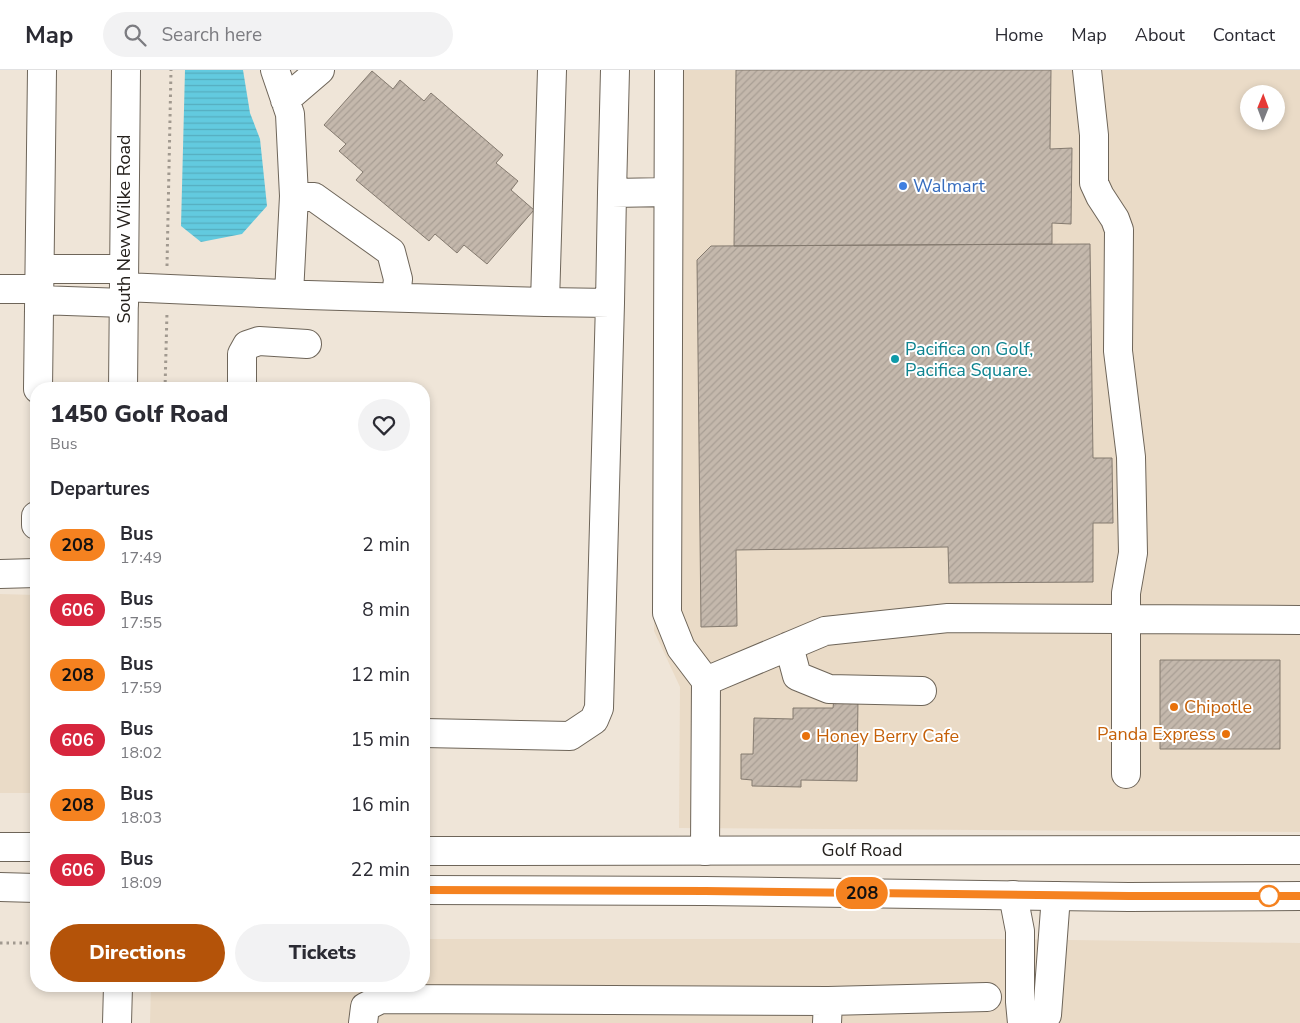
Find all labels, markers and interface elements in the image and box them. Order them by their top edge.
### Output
search box [103,12,453,57]
text: Map [25,19,73,51]
icon: search [121,21,149,49]
text: Search here [161,22,262,48]
text: Home [995,23,1043,47]
text: Map [1071,23,1107,47]
text: About [1135,23,1185,47]
text: Contact [1213,23,1275,47]
north arrow [1240,85,1285,130]
map controls [1240,85,1285,130]
street label: South New Wilke Road [112,134,136,324]
place label: Walmart [913,174,986,198]
marker: Walmart [897,180,909,192]
place label: Pacifica on Golf, Pacifica Square. [905,337,1033,382]
marker: Pacifica on Golf, Pacifica Square. [889,353,901,365]
text: 1450 Golf Road [50,398,228,430]
button: heart [358,399,410,451]
text: Bus [50,433,78,455]
text: Departures [50,476,150,502]
text: Bus [120,521,153,547]
text: 2 min [362,532,410,558]
text: 208 [61,533,94,557]
text: 17:49 [120,547,162,569]
text: Bus [120,586,153,612]
text: 8 min [362,597,410,623]
text: 606 [61,598,94,622]
text: 17:55 [120,612,162,634]
text: Bus [120,651,153,677]
text: 12 min [351,662,410,688]
text: 208 [61,663,94,687]
text: 17:59 [120,677,162,699]
place label: Chipotle [1184,695,1252,719]
marker: Chipotle [1168,701,1180,713]
text: Bus [120,716,153,742]
place label: Panda Express [1097,722,1216,746]
place label: Honey Berry Cafe [816,724,959,748]
text: 15 min [351,727,410,753]
text: 606 [61,728,94,752]
marker: Panda Express [1220,728,1232,740]
marker: Honey Berry Cafe [800,730,812,742]
text: 18:02 [120,742,162,764]
text: Bus [120,781,153,807]
text: 16 min [351,792,410,818]
text: 208 [61,793,94,817]
text: 18:03 [120,807,162,829]
street label: Golf Road [822,838,902,862]
text: Bus [120,846,153,872]
text: 22 min [351,857,410,883]
text: 606 [61,858,94,882]
text: 18:09 [120,872,162,894]
line badge: 208 [833,877,891,909]
text: 208 [846,881,878,905]
unlabelled marker [1258,885,1280,907]
button: Directions [50,924,225,982]
button: Tickets [235,924,410,982]

